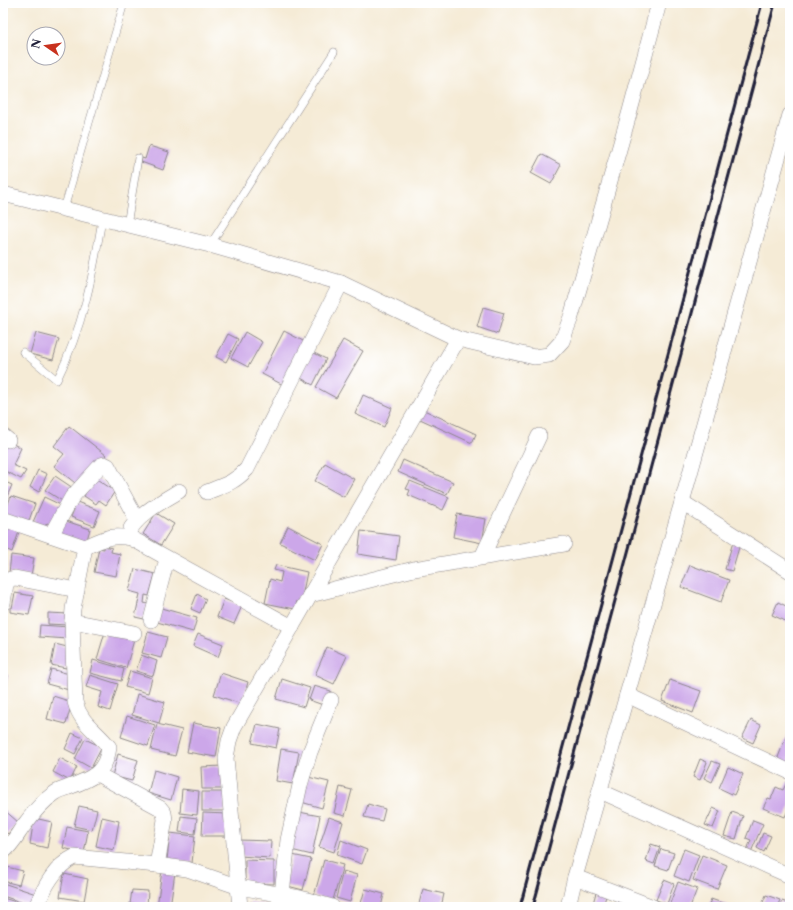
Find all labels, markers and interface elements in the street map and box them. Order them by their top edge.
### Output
north arrow [26,26,66,66]
text: N [28,37,44,50]

